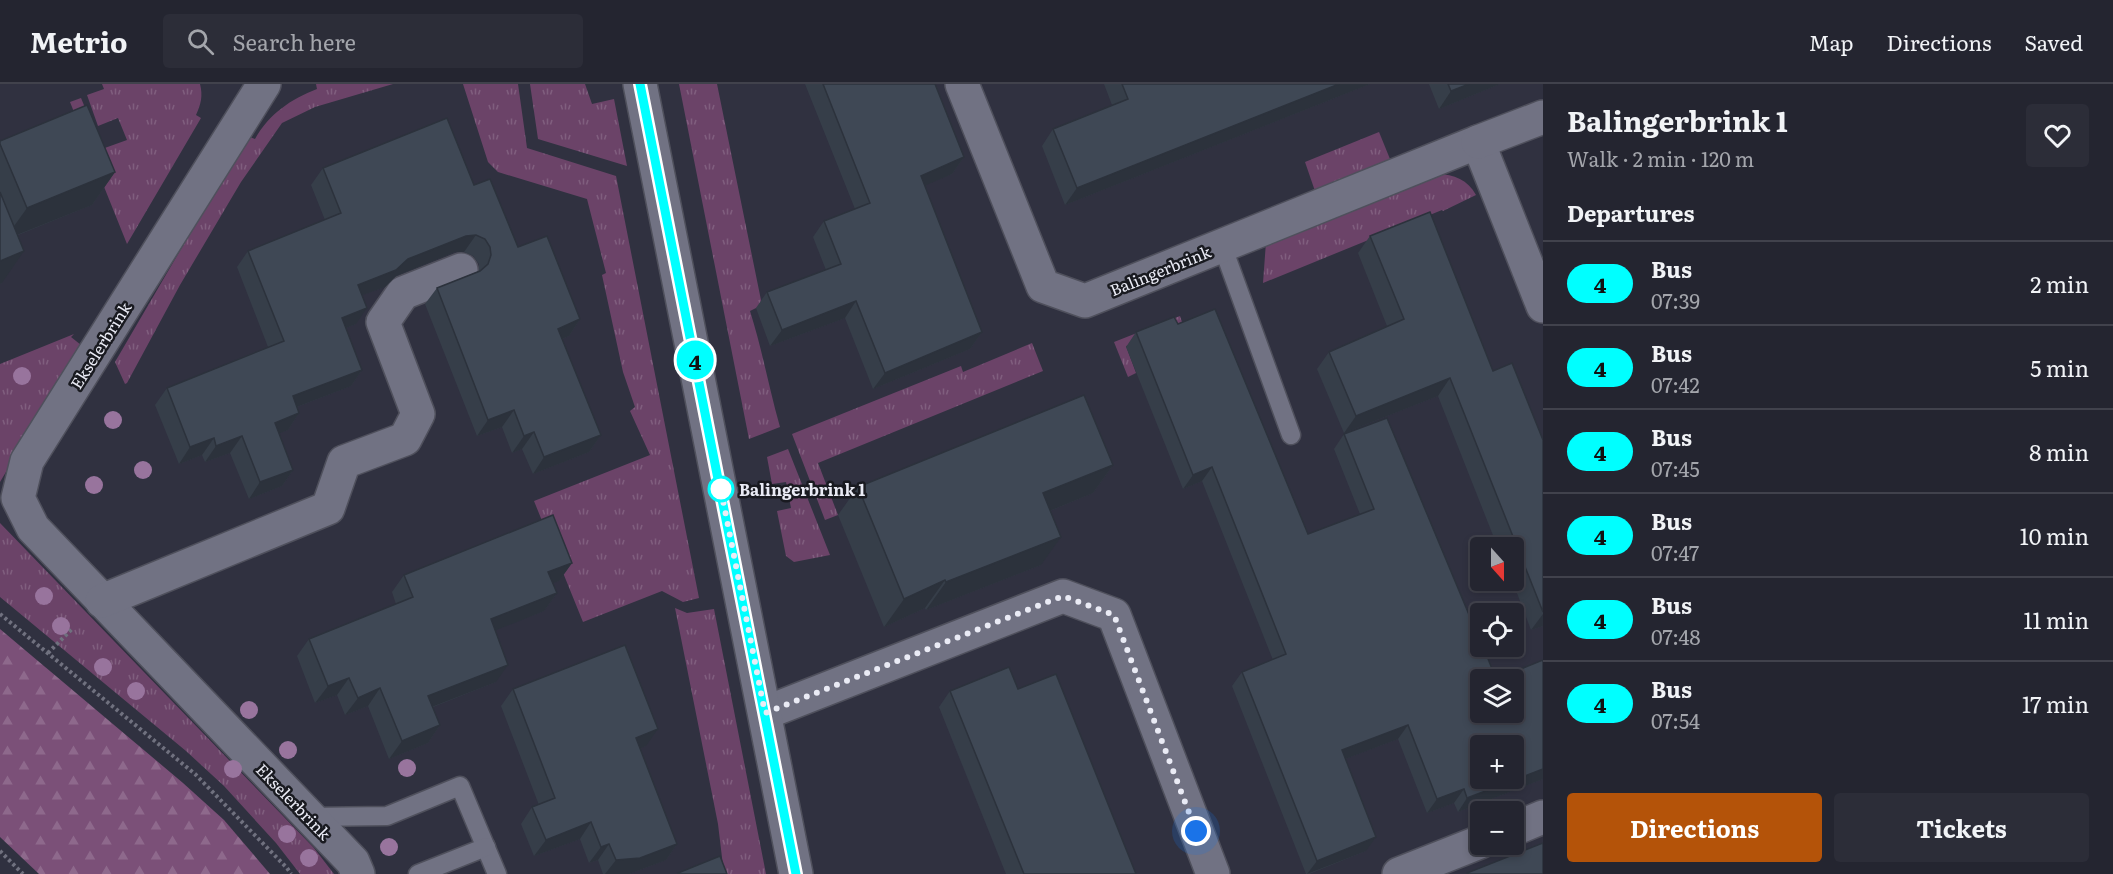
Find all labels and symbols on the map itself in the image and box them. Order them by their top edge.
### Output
street label: Balingerbrink [1106,239,1214,301]
street label: Ekselerbrink [64,297,136,393]
line badge: 4 [676,340,714,380]
marker: Balingerbrink 1 [708,476,734,502]
place label: Balingerbrink 1 [739,477,865,501]
north arrow [1470,537,1524,591]
street label: Ekselerbrink [251,757,337,845]
your location [1181,816,1211,846]

